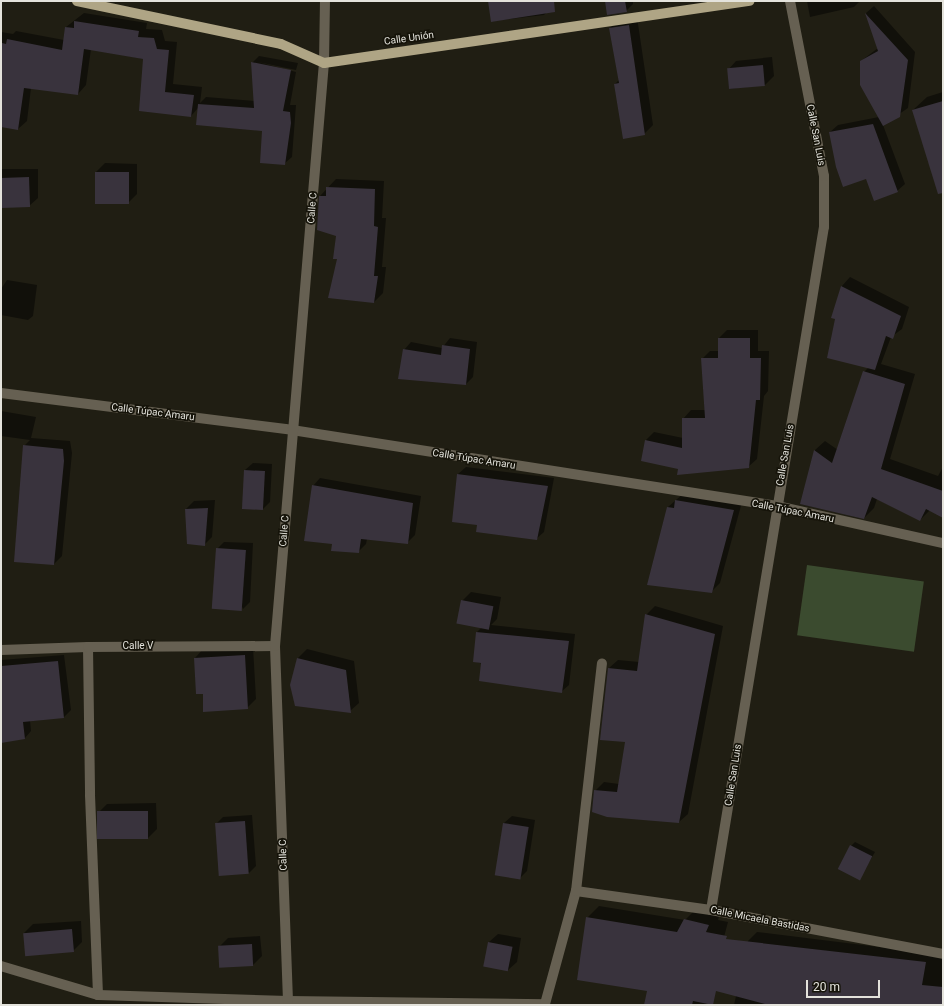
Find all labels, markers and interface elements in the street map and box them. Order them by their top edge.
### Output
street label: Calle Unión [383,29,435,47]
street label: Calle San Luis [804,103,828,167]
street label: Calle C [305,192,319,224]
street label: Calle Túpac Amaru [111,401,195,423]
street label: Calle San Luis [774,423,796,487]
street label: Calle Túpac Amaru [432,447,516,471]
street label: Calle Túpac Amaru [751,497,835,525]
street label: Calle C [277,515,291,547]
street label: Calle V [123,640,153,652]
street label: Calle San Luis [722,743,744,807]
street label: Calle C [276,839,290,871]
street label: Calle Micaela Bastidas [709,903,811,935]
scale bar [808,972,882,998]
text: 20 m [813,980,840,994]

